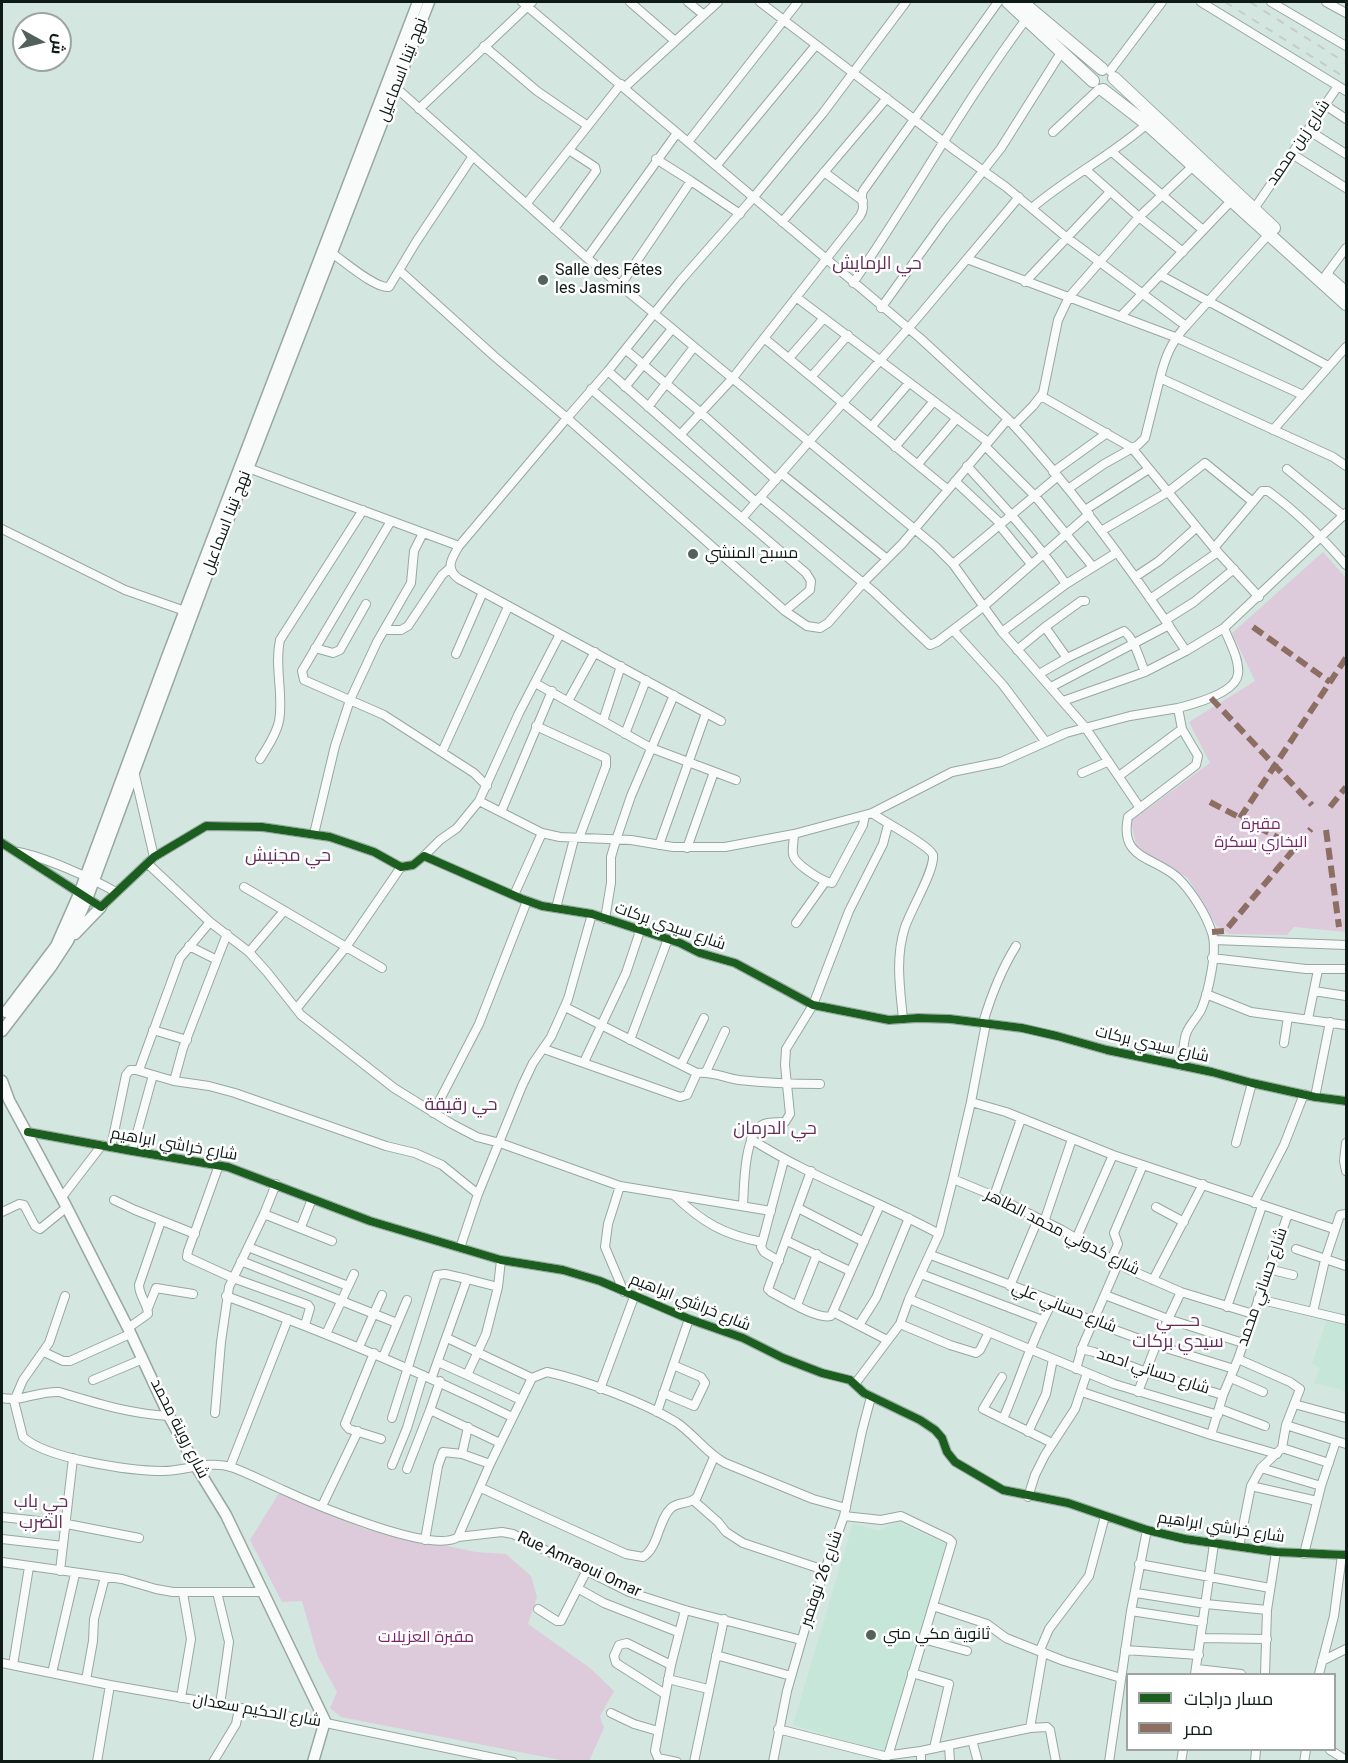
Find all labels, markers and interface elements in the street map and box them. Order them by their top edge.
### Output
north arrow [12,12,72,72]
street label: نهج تينا اسماعيل [374,15,432,125]
text: ش [48,33,69,56]
street label: شارع زين محمد [1263,97,1335,189]
district label: حي الرمايش [832,253,922,275]
place label: Salle des Fêtes les Jasmins [555,261,662,299]
marker: Salle des Fêtes les Jasmins [536,273,550,287]
street label: نهج تينا اسماعيل [198,468,256,578]
place label: مسبح المنشي [705,544,798,564]
marker: مسبح المنشي [686,547,700,561]
park label: مقبرة البخاري بسكرة [1215,815,1307,853]
district label: حي مجنيش [245,845,331,867]
street label: شارع سيدي بركات [612,899,728,955]
street label: شارع سيدي بركات [1093,1023,1211,1067]
district label: حي رقيقة [424,1094,498,1116]
district label: حي الدرمان [733,1118,817,1140]
street label: شارع خراشي ابراهيم [109,1124,239,1166]
street label: شارع كدوني محمد الطاهر [982,1186,1142,1280]
street label: شارع حساني محمد [1234,1225,1292,1349]
street label: شارع خراشي ابراهيم [627,1270,753,1336]
street label: شارع حساني علي [1009,1278,1119,1338]
district label: حــــي سيدي بركات [1132,1310,1224,1352]
street label: شارع حساني احمد [1094,1345,1212,1399]
street label: شارع روينة محمد [146,1376,212,1482]
district label: حي باب الضرب [14,1491,68,1534]
street label: شارع خراشي ابراهيم [1156,1508,1286,1548]
street label: Rue Amraoui Omar [514,1528,644,1602]
street label: شارع 26 نوفمبر [797,1528,847,1630]
place label: ثانوية مكي مني [883,1625,990,1645]
park label: مقبرة العزيلات [378,1628,474,1648]
marker: ثانوية مكي مني [864,1628,878,1642]
legend [1126,1673,1336,1751]
text: مسار دراجات [1184,1688,1273,1709]
street label: شارع الحكيم سعدان [191,1690,323,1732]
text: ممر [1184,1718,1213,1739]

